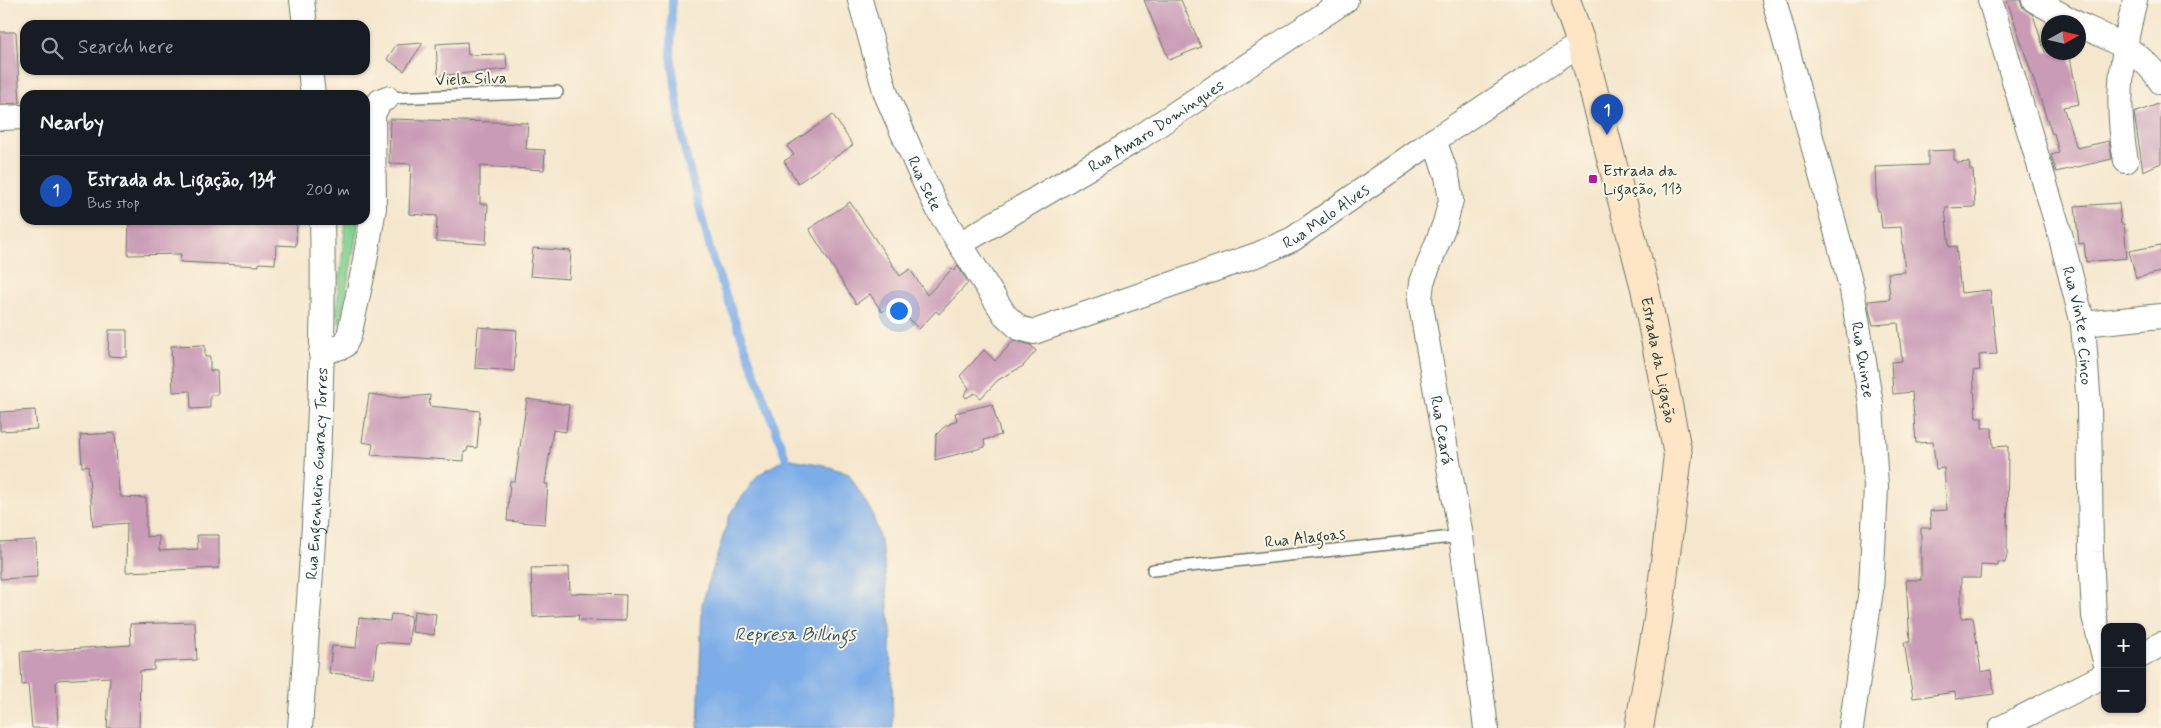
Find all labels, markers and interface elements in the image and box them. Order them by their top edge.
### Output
north arrow [2041,15,2086,60]
search box [20,20,370,75]
icon: search [38,34,66,62]
text: Search here [78,35,174,60]
street label: Viela Silva [435,68,507,91]
street label: Rua Amaro Domingues [1085,75,1229,178]
pin: 1 [1591,94,1623,135]
text: Nearby [40,109,104,137]
street label: Rua Sete [902,153,946,215]
place label: Estrada da Ligação, 113 [1603,161,1682,201]
text: Estrada da Ligação, 134 [87,168,276,193]
marker: Estrada da Ligação, 113 [1587,173,1599,185]
text: 1 [52,180,60,201]
text: 200 m [306,180,350,201]
street label: Rua Melo Alves [1280,180,1374,254]
text: Bus stop [87,193,140,214]
street label: Rua Vinte e Cinco [2057,264,2096,386]
street label: Estrada da Ligação [1635,295,1680,425]
your location [886,298,912,324]
street label: Rua Quinze [1845,320,1879,400]
street label: Rua Engenheiro Guaracy Torres [302,367,333,581]
street label: Rua Ceará [1425,394,1457,467]
street label: Rua Alagoas [1264,524,1347,554]
water label: Represa Billings [734,623,857,649]
map controls [2101,623,2146,713]
button: + [2101,623,2146,668]
button: − [2101,668,2146,713]

